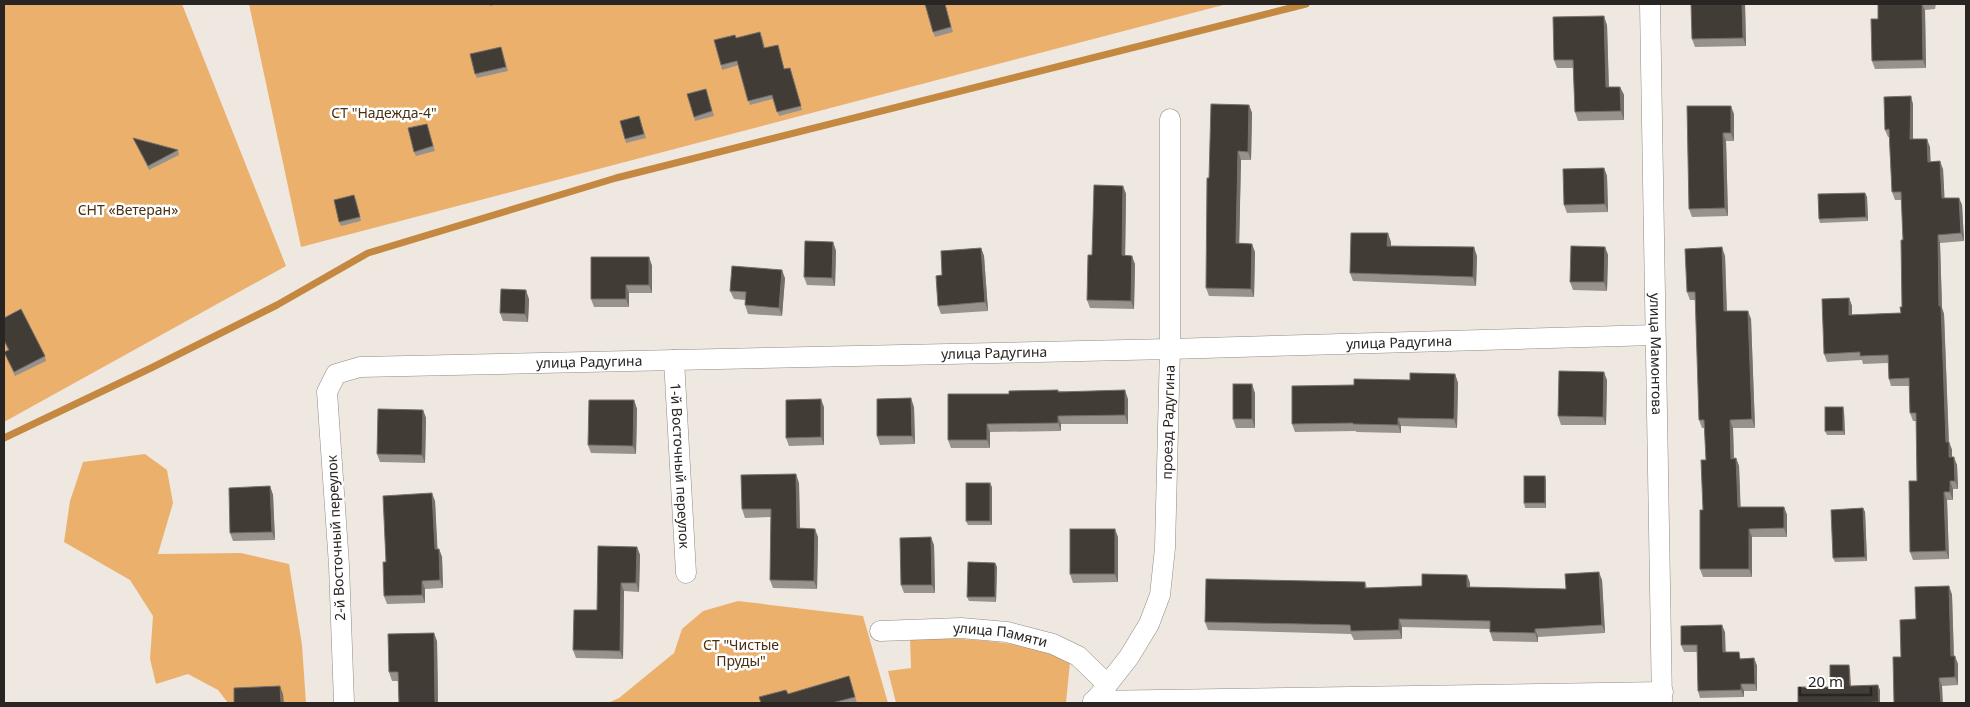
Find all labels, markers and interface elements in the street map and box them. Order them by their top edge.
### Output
park label: СТ "Надежда-4" [331,103,437,122]
park label: СНТ «Ветеран» [78,200,178,219]
street label: улица Мамонтова [1646,293,1667,415]
street label: улица Радугина [1346,331,1452,353]
street label: улица Радугина [941,342,1047,363]
street label: улица Радугина [536,351,643,372]
street label: проезд Радугина [1157,365,1179,480]
street label: 1-й Восточный переулок [666,382,695,550]
street label: 2-й Восточный переулок [322,454,349,621]
street label: улица Памяти [953,618,1050,651]
park label: СТ "Чистые Пруды" [703,635,779,670]
scale bar [1800,664,1871,696]
text: 20 m [1808,671,1843,691]

